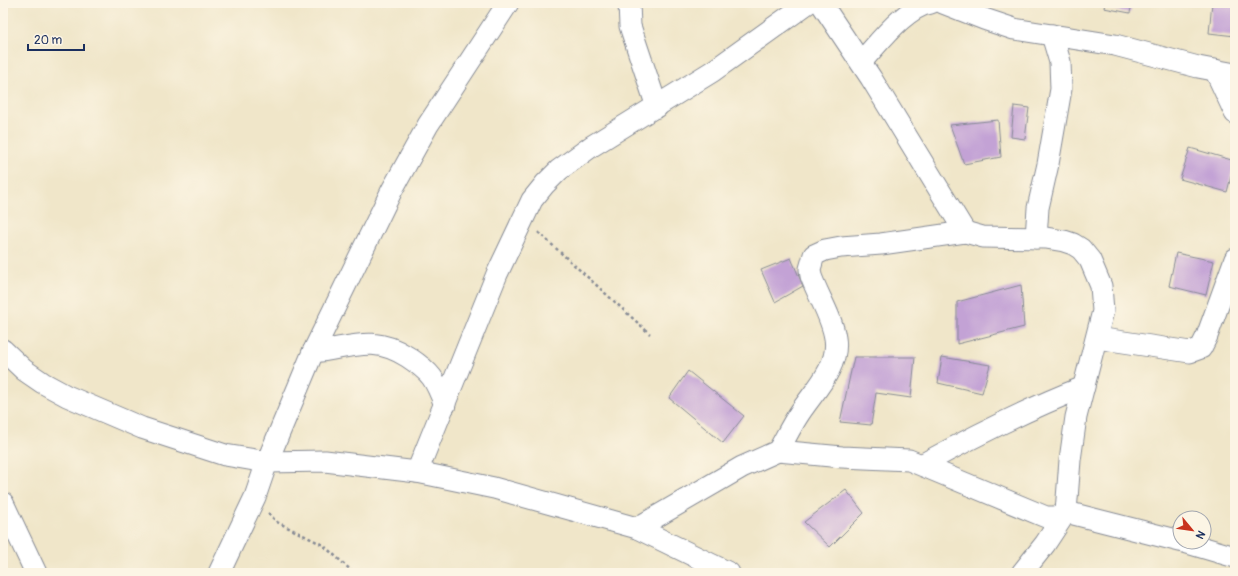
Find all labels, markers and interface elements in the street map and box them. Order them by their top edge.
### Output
scale bar [28,26,84,52]
text: 20 m [34,33,63,48]
north arrow [1172,510,1212,550]
text: N [1193,528,1208,542]

